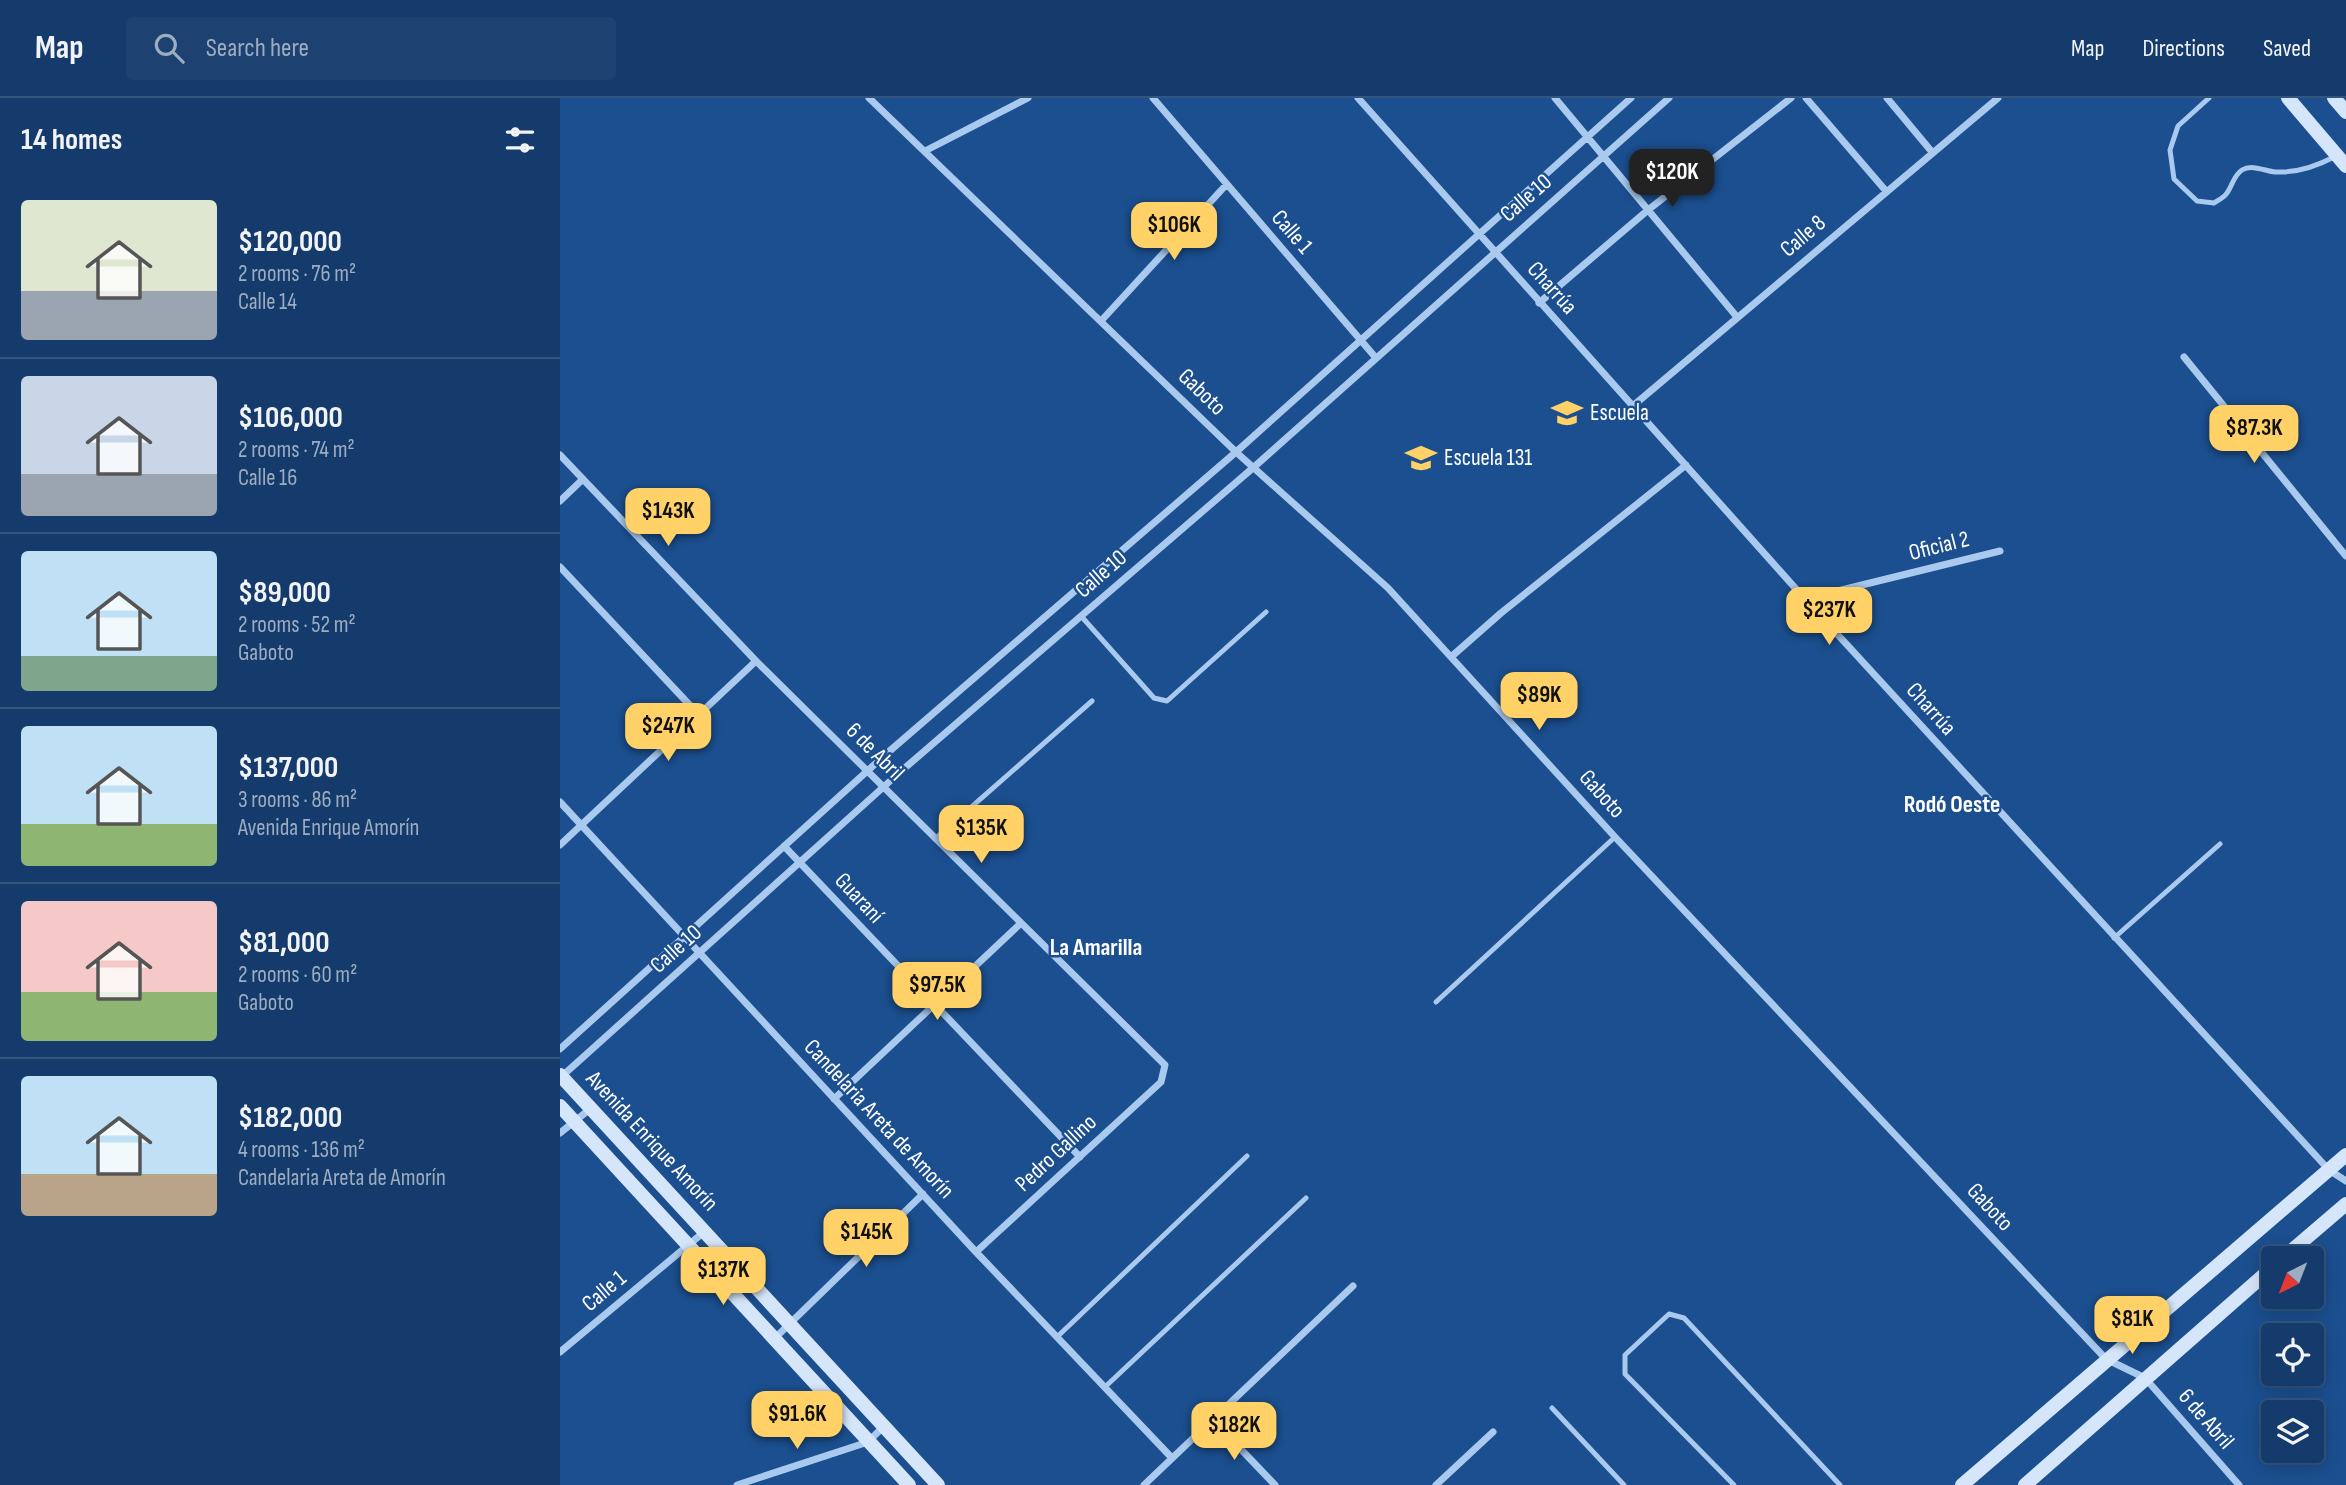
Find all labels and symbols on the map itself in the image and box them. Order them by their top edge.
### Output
pin: $120K [1623,150,1721,209]
street label: Calle 10 [1494,168,1558,228]
pin: $106K [1125,202,1223,262]
street label: Calle 1 [1265,204,1319,260]
street label: Calle 8 [1774,209,1832,263]
street label: Charrúa [1521,256,1583,320]
street label: Gaboto [1172,363,1232,421]
school or university icon: Escuela [1550,396,1584,430]
place label: Escuela [1590,399,1649,427]
pin: $87.3K [2197,406,2311,465]
school or university icon: Escuela 131 [1404,441,1438,475]
place label: Escuela 131 [1444,444,1532,472]
pin: $143K [619,489,717,548]
street label: Oficial 2 [1906,525,1972,567]
street label: Calle 10 [1069,544,1133,604]
pin: $237K [1780,588,1878,647]
pin: $89K [1498,672,1580,732]
street label: Charrúa [1900,677,1962,741]
pin: $247K [619,704,717,763]
street label: 6 de Abril [840,717,910,787]
street label: Gaboto [1573,764,1631,824]
district label: Rodó Oeste [1904,790,2000,819]
pin: $135K [932,806,1030,865]
street label: Guaraní [829,867,890,930]
street label: Calle 10 [645,919,707,979]
district label: La Amarilla [1050,933,1142,962]
pin: $97.5K [880,962,994,1022]
street label: Candelaria Areta de Amorín [798,1033,960,1205]
street label: Avenida Enrique Amorín [579,1064,724,1217]
street label: Pedro Gallino [1010,1108,1102,1198]
street label: Gaboto [1961,1177,2019,1237]
pin: $145K [817,1210,915,1269]
north arrow [2261,1246,2324,1309]
pin: $137K [674,1248,772,1307]
street label: Calle 1 [576,1264,632,1318]
pin: $81K [2091,1296,2173,1356]
street label: 6 de Abril [2172,1383,2240,1455]
pin: $91.6K [740,1392,854,1451]
pin: $182K [1185,1402,1283,1462]

